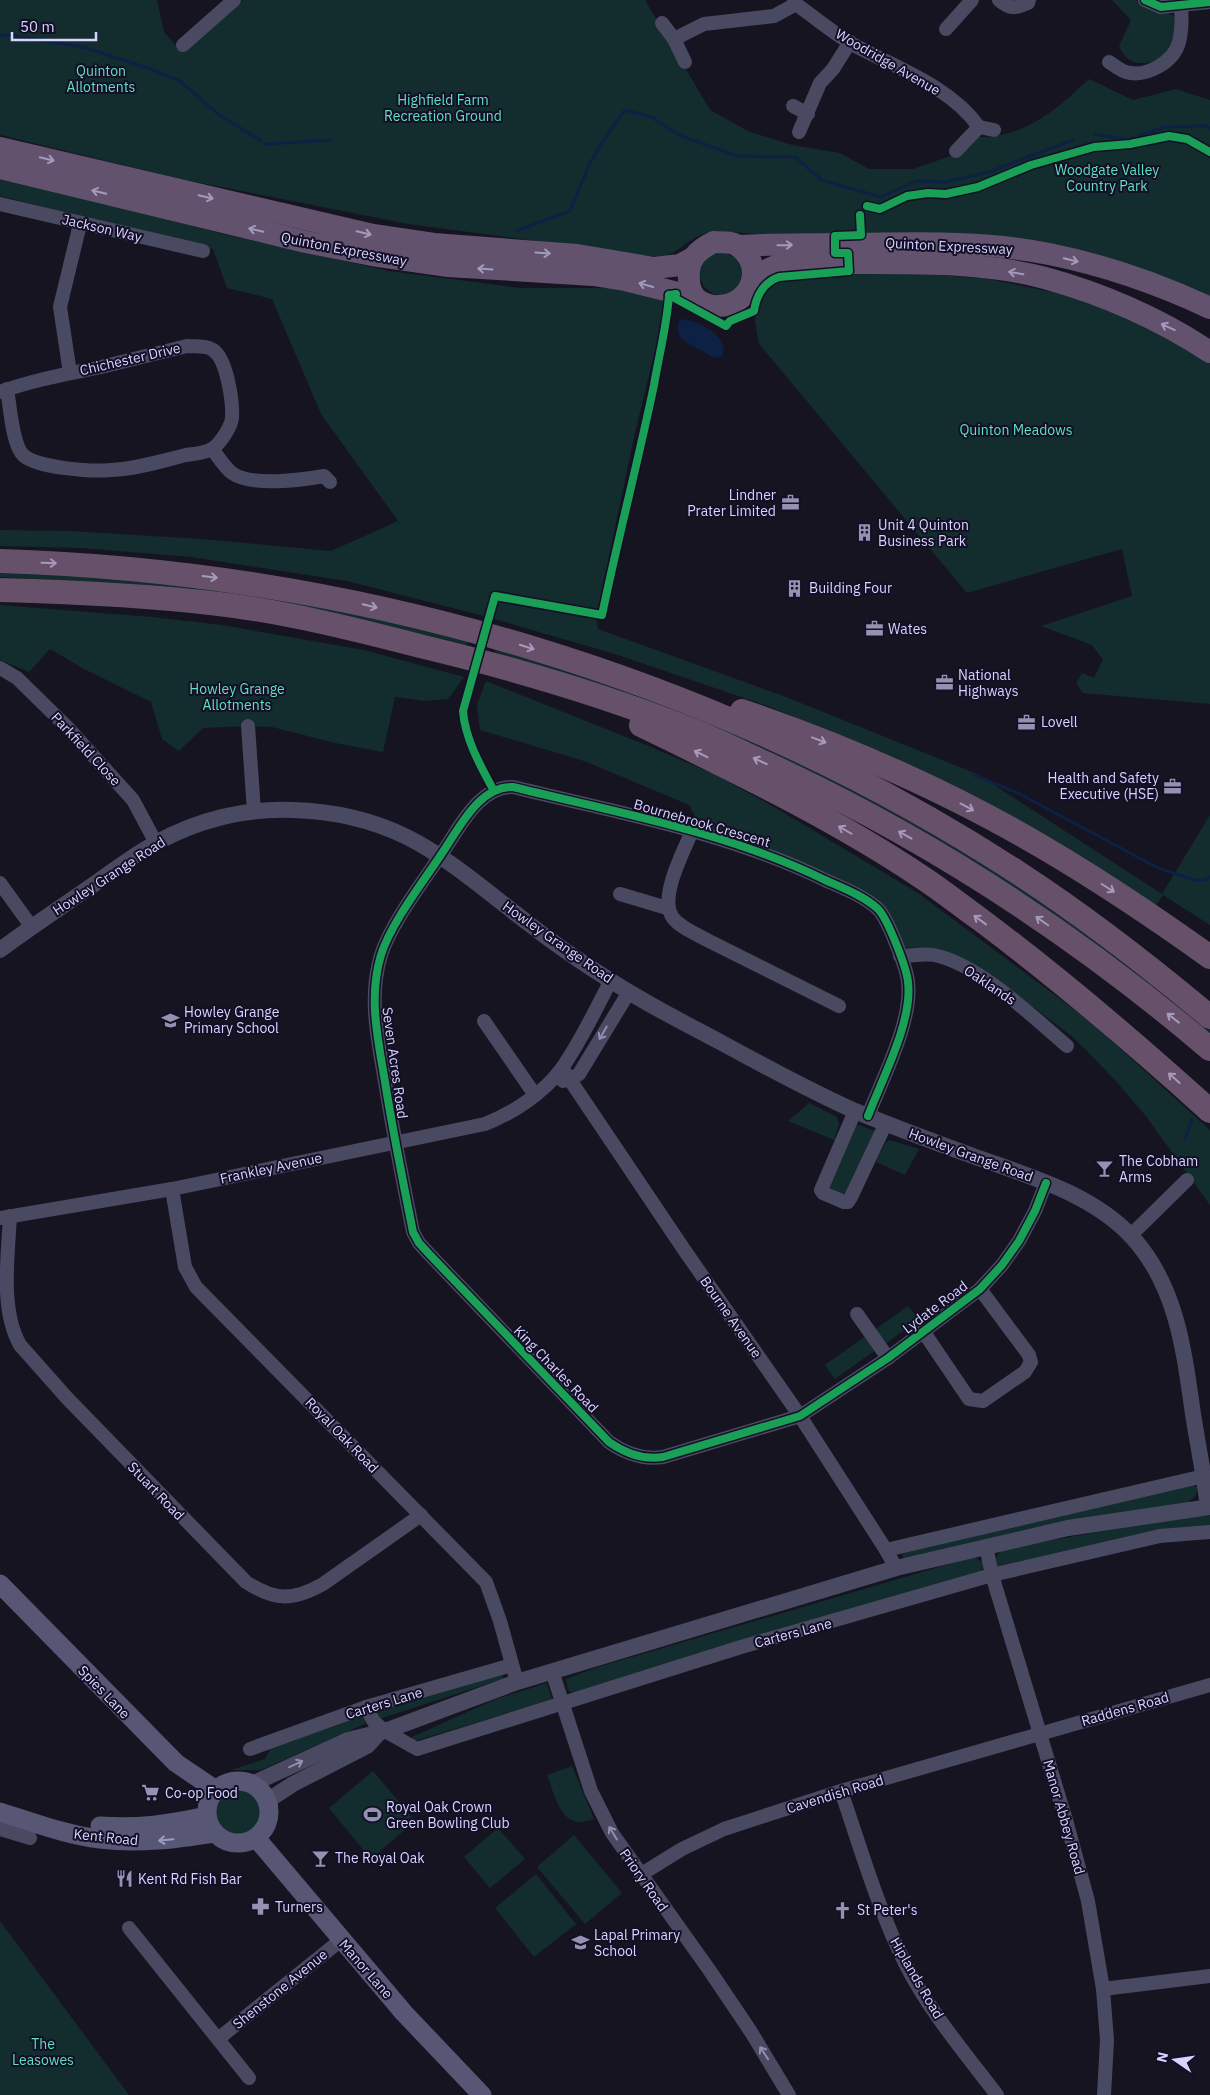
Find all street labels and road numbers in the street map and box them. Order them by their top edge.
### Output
street label: Woodridge Avenue [832,25,944,99]
street label: Jackson Way [60,210,144,246]
street label: Quinton Expressway [280,228,408,270]
street label: Quinton Expressway [885,234,1013,258]
street label: Chichester Drive [78,339,183,379]
street label: Parkfield Close [47,708,125,790]
street label: Bournebrook Crescent [632,795,772,851]
street label: Howley Grange Road [49,833,169,919]
street label: Howley Grange Road [499,897,617,987]
street label: Oaklands [961,961,1020,1009]
street label: Seven Acres Road [378,1006,412,1120]
street label: Howley Grange Road [906,1124,1036,1186]
street label: Frankley Avenue [218,1148,324,1188]
street label: Bourne Avenue [696,1273,766,1362]
street label: Lydate Road [899,1277,971,1337]
street label: King Charles Road [510,1322,602,1416]
street label: Royal Oak Road [301,1393,383,1477]
street label: Stuart Road [124,1458,188,1524]
street label: Carters Lane [752,1614,834,1652]
street label: Spies Lane [74,1661,134,1723]
street label: Carters Lane [343,1683,425,1723]
street label: Raddens Road [1079,1688,1171,1730]
street label: Manor Abbey Road [1039,1758,1089,1876]
street label: Cavendish Road [784,1771,886,1817]
street label: Kent Road [73,1825,139,1849]
street label: Priory Road [616,1845,672,1915]
street label: Hiplands Road [886,1934,948,2022]
street label: Manor Lane [335,1935,397,2003]
street label: Shenstone Avenue [229,1945,331,2033]

